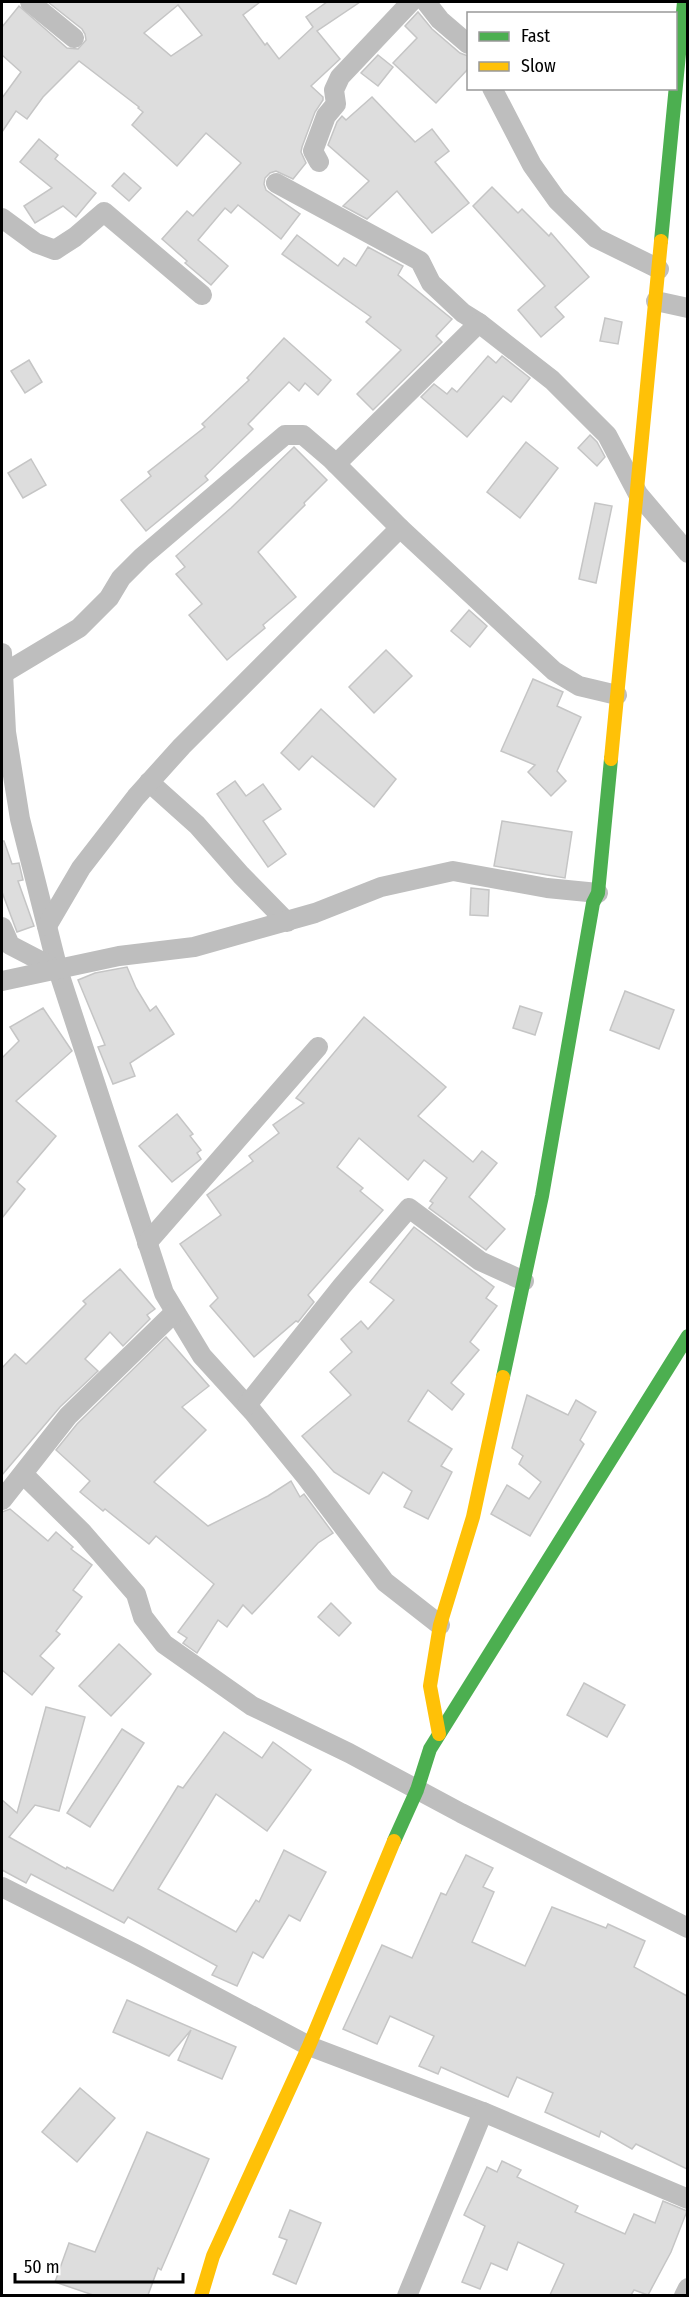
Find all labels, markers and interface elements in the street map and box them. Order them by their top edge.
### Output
legend [467,12,677,90]
text: Fast [521,25,550,47]
text: Slow [521,55,556,77]
scale bar [15,2246,183,2284]
text: 50 m [24,2256,60,2278]

